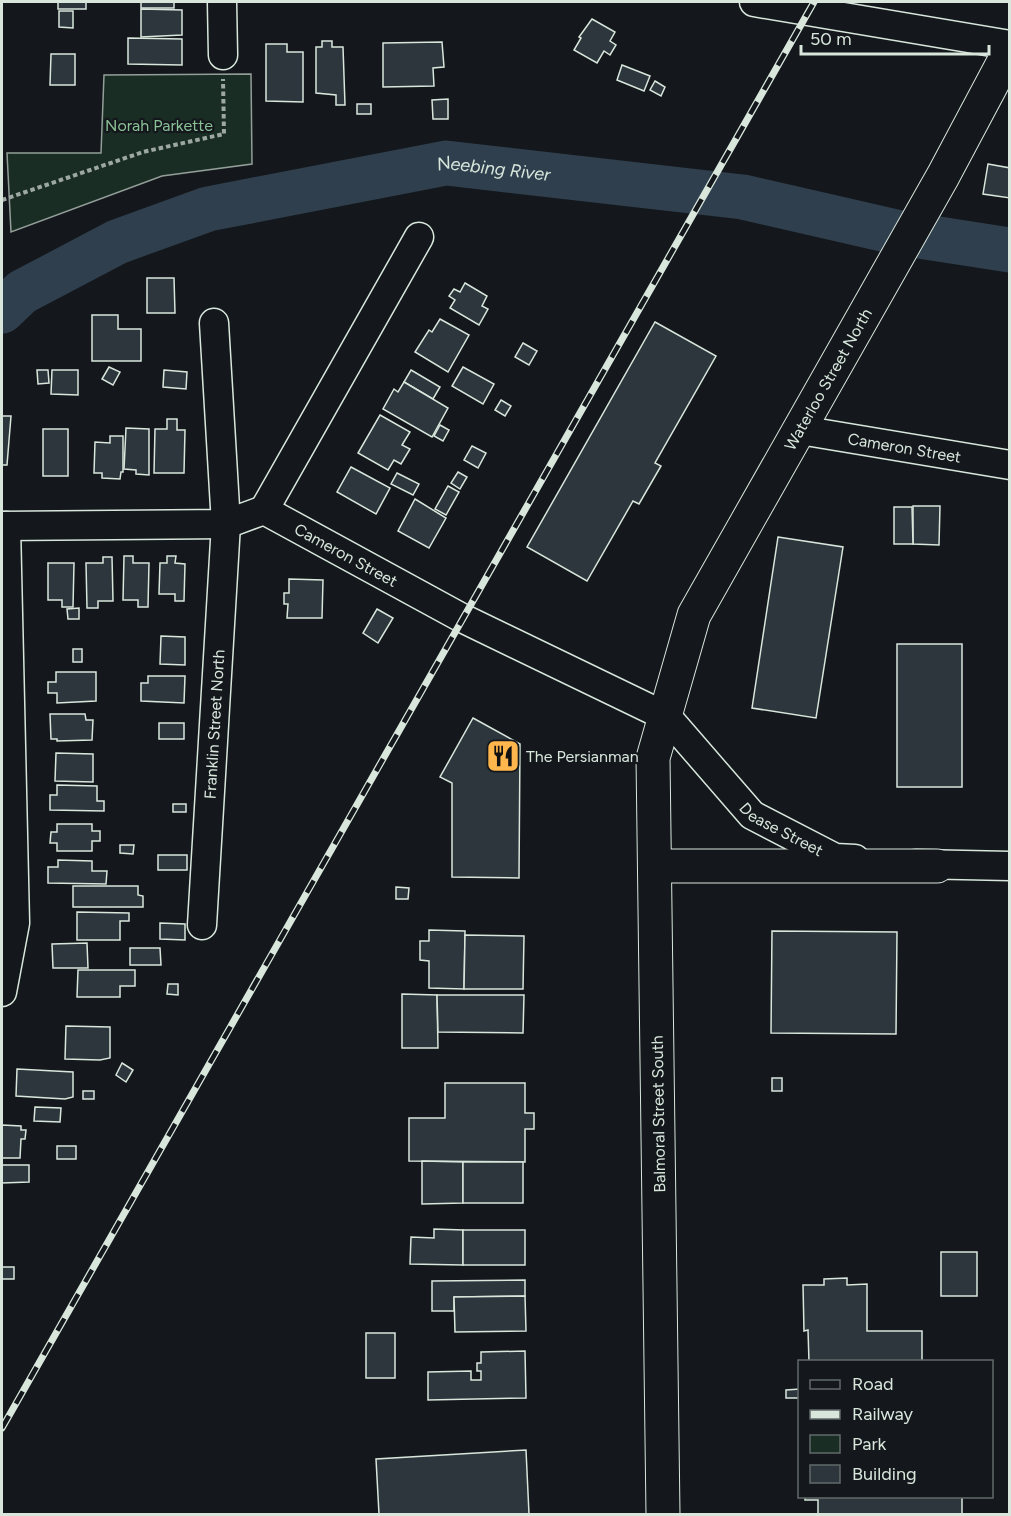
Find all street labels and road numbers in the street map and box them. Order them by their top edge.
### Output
street label: Waterloo Street North [780,305,876,454]
street label: Cameron Street [846,429,963,467]
street label: Cameron Street [291,519,401,591]
street label: Franklin Street North [201,649,228,800]
street label: Dease Street [735,799,826,860]
street label: Balmoral Street South [648,1035,669,1193]

